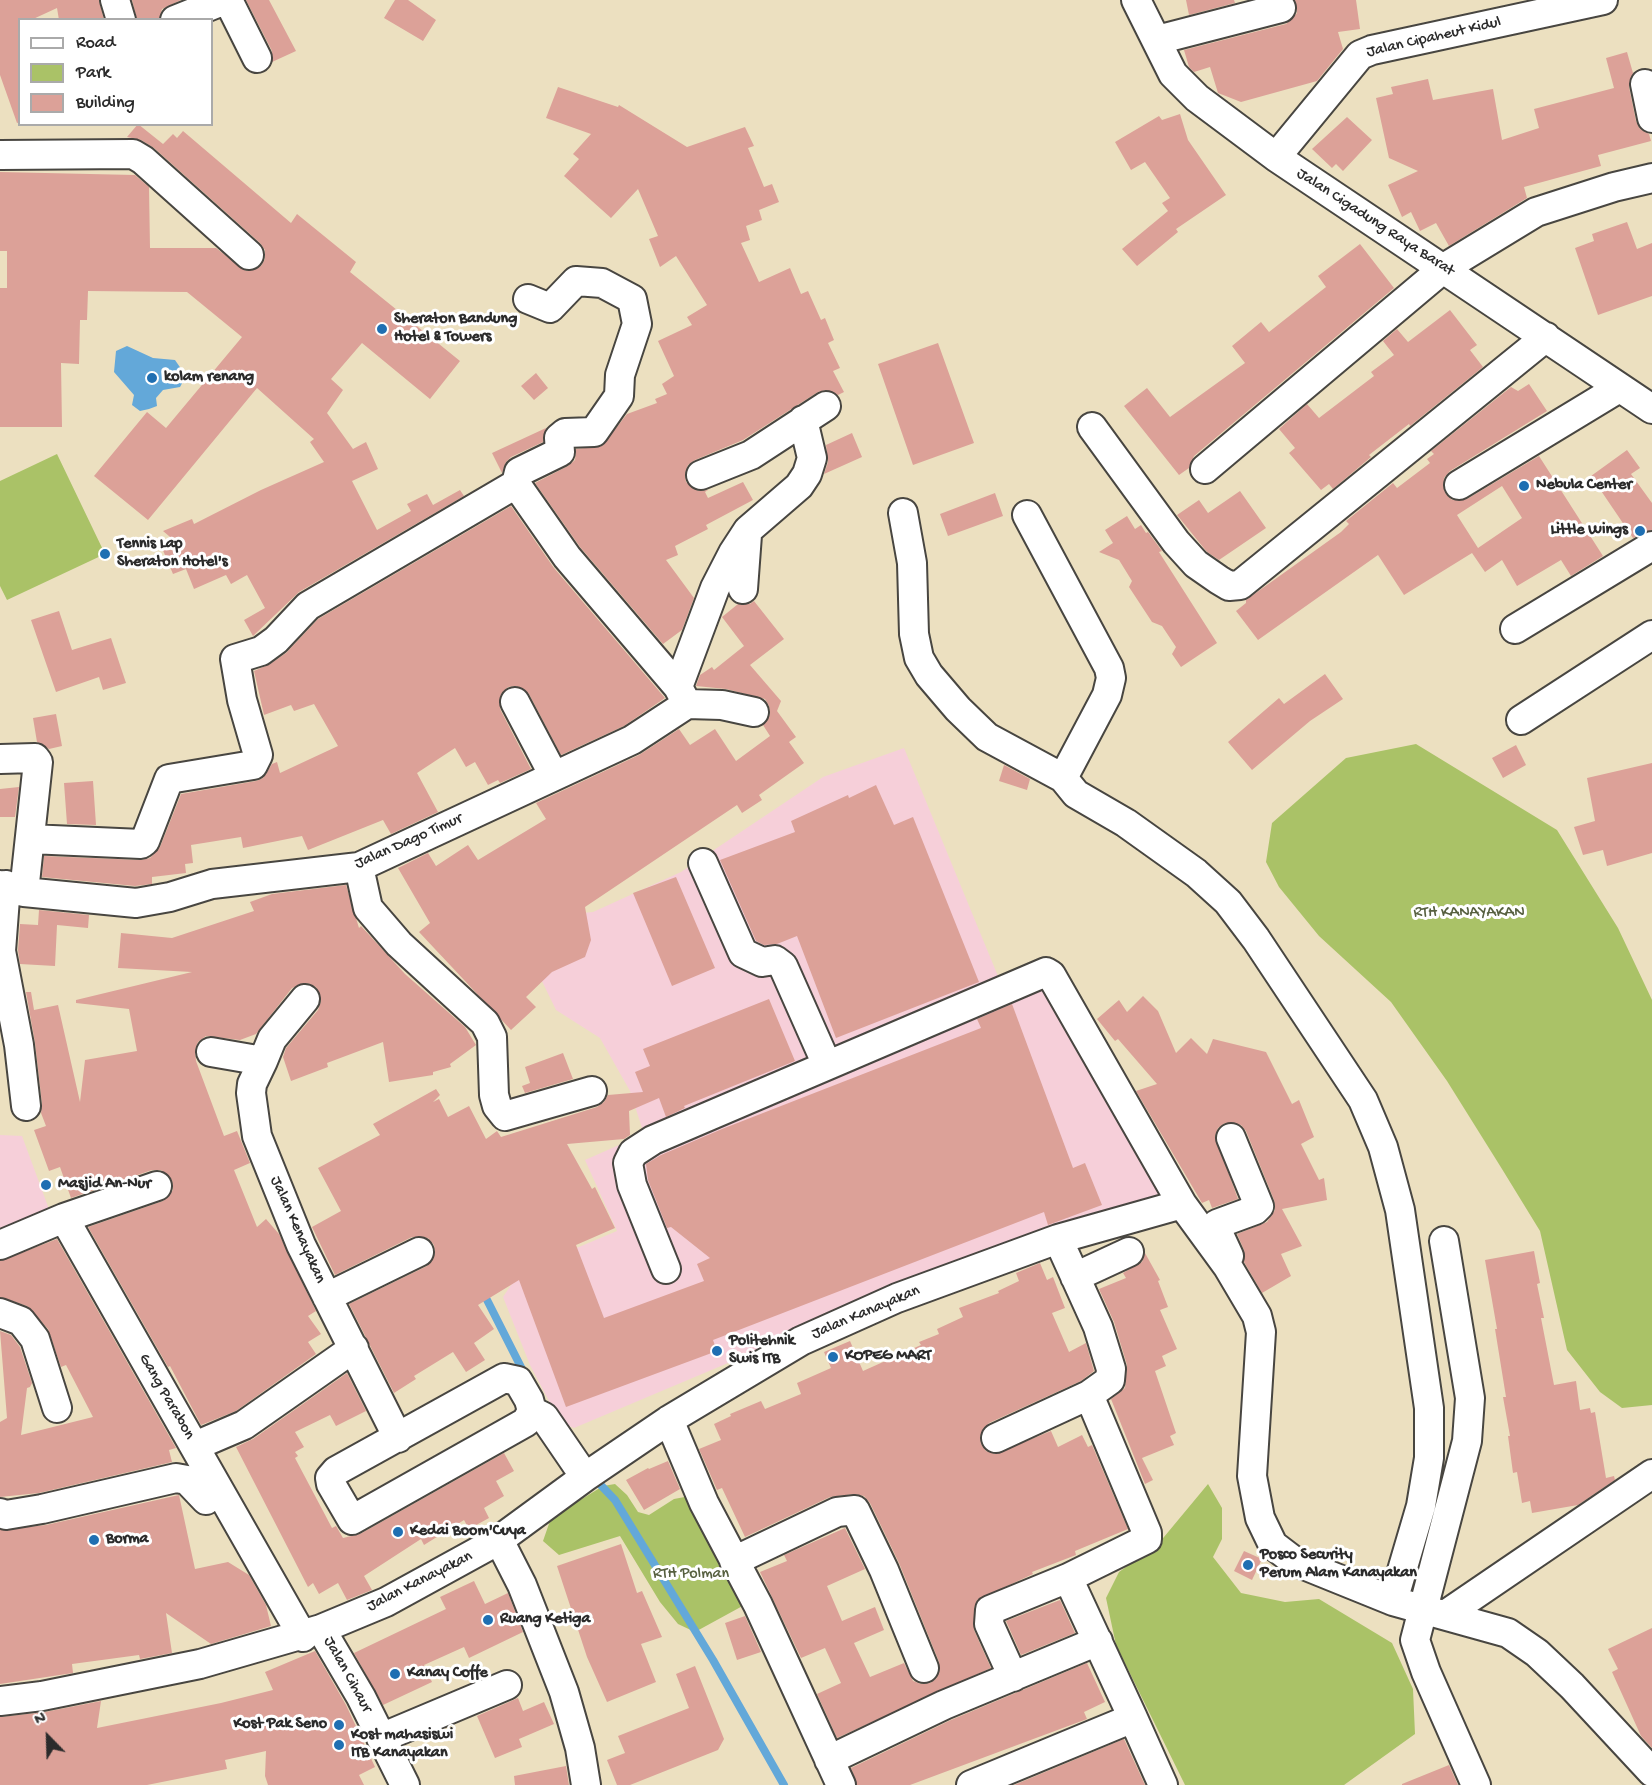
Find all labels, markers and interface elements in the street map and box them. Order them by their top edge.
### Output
street label: Jalan Cipaheut Kidul [1365,13,1503,63]
legend [18,18,213,126]
text: Road [76,33,115,54]
text: Park [76,63,110,84]
text: Building [76,93,135,114]
street label: Jalan Cigadung Raya Barat [1292,165,1458,281]
place label: Sheraton Bandung Hotel & Towers [394,310,517,348]
marker: Sheraton Bandung Hotel & Towers [375,322,389,336]
place label: kolam renang [164,368,254,388]
marker: kolam renang [145,371,159,385]
place label: Nebula Center [1536,476,1632,496]
marker: Nebula Center [1517,479,1531,493]
place label: Little Wings [1550,521,1628,541]
marker: Little Wings [1633,524,1647,538]
place label: Tennis Lap Sheraton Hotel's [117,535,228,573]
marker: Tennis Lap Sheraton Hotel's [98,547,112,561]
street label: Jalan Dago Timur [352,810,466,874]
park label: RTH KANAYAKAN [1413,904,1525,924]
street label: Jalan Kenayakan [265,1174,329,1286]
place label: Masjid An-Nur [58,1175,151,1195]
marker: Masjid An-Nur [39,1178,53,1192]
street label: Jalan Kanayakan [809,1282,923,1344]
place label: Politehnik Swis ITB [729,1332,795,1370]
marker: Politehnik Swis ITB [710,1344,724,1358]
place label: KOPEG MART [845,1347,931,1367]
marker: KOPEG MART [826,1350,840,1364]
street label: Gang Parabon [134,1351,198,1443]
place label: Kedai Boom'Cuya [410,1522,526,1542]
marker: Kedai Boom'Cuya [391,1525,405,1539]
place label: Borma [106,1530,148,1550]
marker: Borma [87,1533,101,1547]
place label: Posco Security Perum Alam Kanayakan [1260,1546,1417,1584]
street label: Jalan Kanayakan [364,1547,476,1617]
marker: Posco Security Perum Alam Kanayakan [1241,1558,1255,1572]
park label: RTH Polman [653,1565,729,1585]
place label: Ruang Ketiga [500,1610,590,1630]
marker: Ruang Ketiga [481,1613,495,1627]
street label: Jalan Cihaur [318,1634,376,1716]
place label: Kanay Coffe [407,1664,488,1684]
marker: Kanay Coffe [388,1667,402,1681]
north arrow [18,1707,78,1767]
text: N [32,1709,49,1731]
place label: Kost Pak Seno [233,1715,327,1735]
marker: Kost Pak Seno [332,1718,346,1732]
place label: Kost mahasiswi ITB Kanayakan [351,1726,453,1764]
marker: Kost mahasiswi ITB Kanayakan [332,1738,346,1752]

